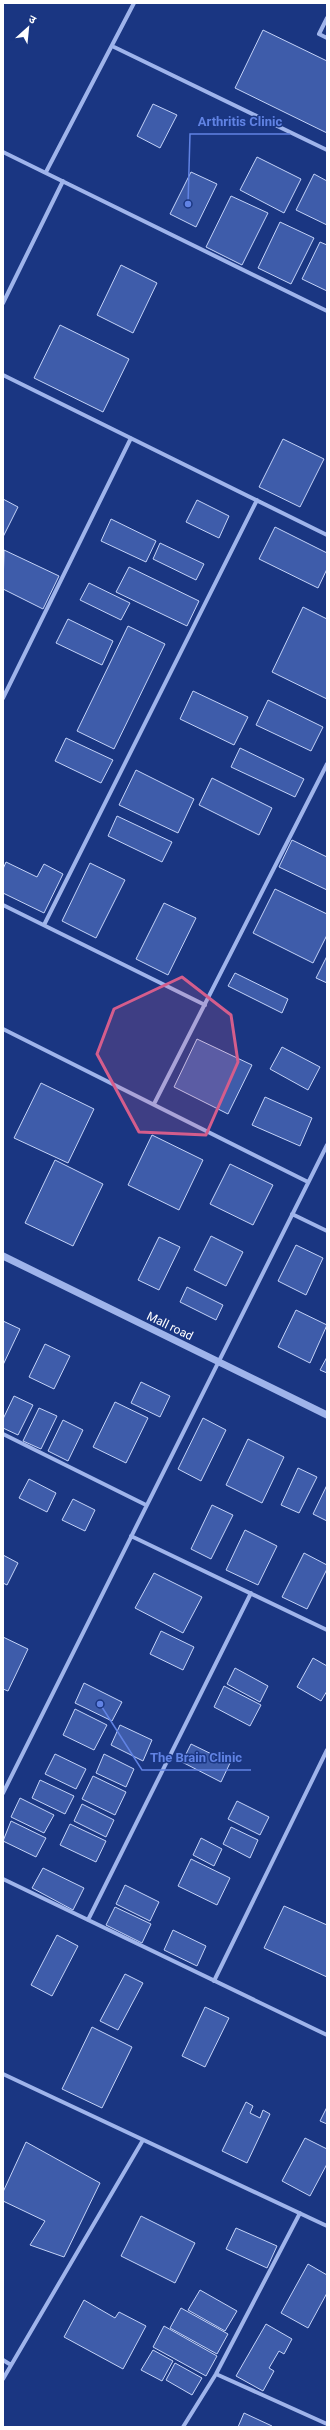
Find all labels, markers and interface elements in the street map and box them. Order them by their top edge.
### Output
north arrow [8,8,48,48]
text: उ [26,12,39,27]
callout: Arthritis Clinic [190,109,290,134]
text: Arthritis Clinic [198,114,282,129]
street label: Mall road [145,1309,195,1343]
callout: The Brain Clinic [142,1745,251,1770]
text: The Brain Clinic [150,1750,242,1765]

